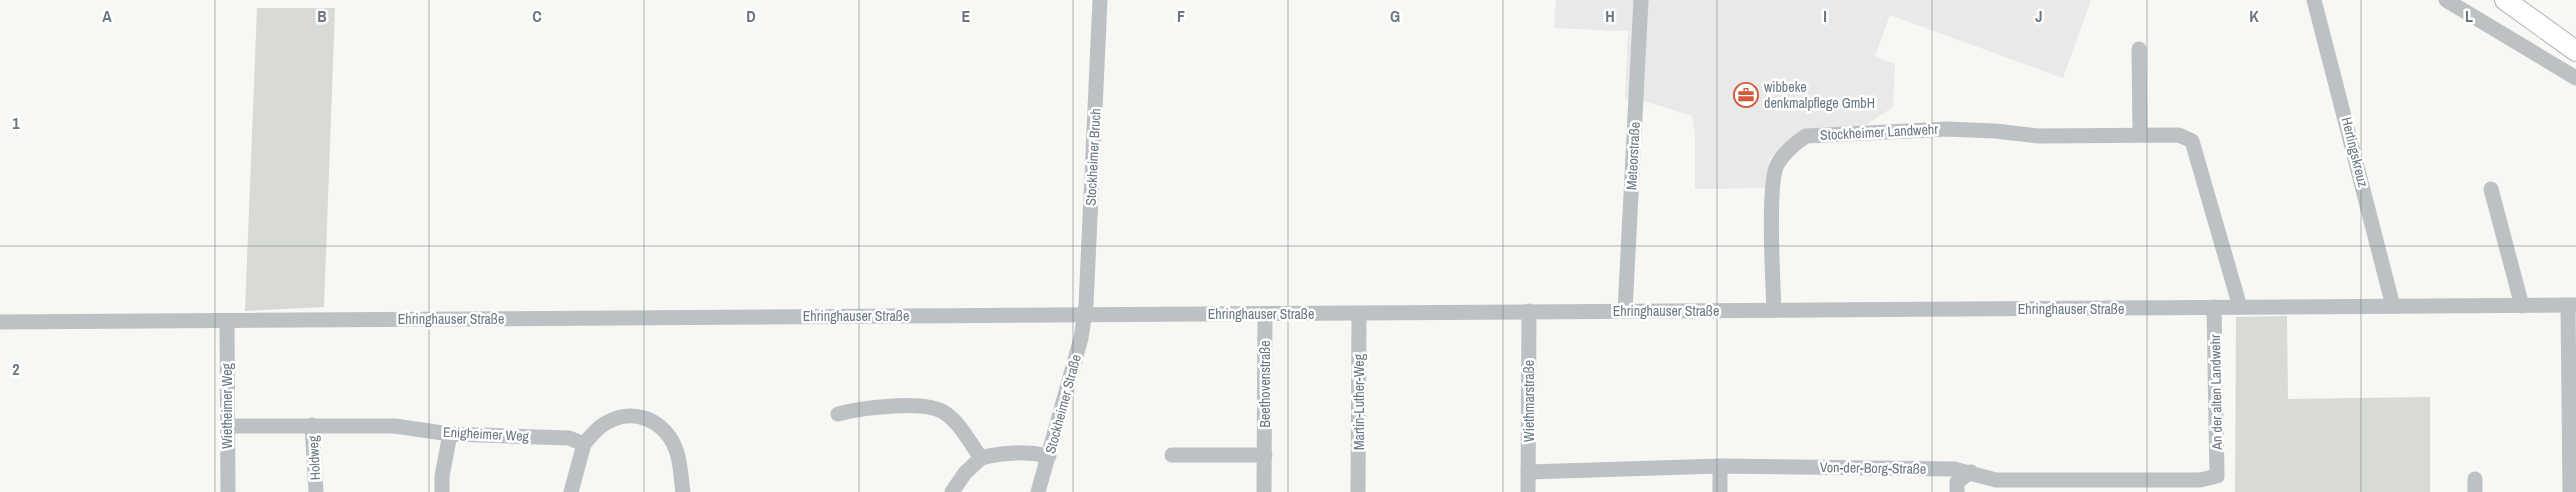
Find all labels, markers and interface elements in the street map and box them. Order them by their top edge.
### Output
text: A [102,5,112,27]
text: B [317,5,327,27]
text: C [532,5,542,27]
text: D [746,5,756,27]
text: E [962,5,971,27]
text: F [1177,5,1185,27]
text: G [1390,5,1400,27]
text: H [1605,5,1615,27]
text: I [1823,5,1827,27]
text: J [2035,5,2043,27]
text: K [2249,5,2259,27]
text: L [2465,5,2473,27]
place label: wibbeke denkmalpflege GmbH [1764,78,1875,112]
office icon: wibbeke denkmalpflege GmbH [1733,82,1759,108]
street label: Stockheimer Bruch [1081,108,1105,206]
text: 1 [12,112,20,134]
street label: Hertingskreuz [2338,115,2372,189]
street label: Stockheimer Landwehr [1820,120,1939,144]
street label: Meteorstraße [1622,121,1644,191]
street label: Ehringhauser Straße [2018,300,2124,318]
street label: Ehringhauser Straße [1613,302,1719,320]
street label: Ehringhauser Straße [1208,305,1314,323]
street label: Ehringhauser Straße [803,307,909,325]
street label: Ehringhauser Straße [398,310,504,328]
street label: An der alten Landwehr [2206,334,2226,451]
street label: Beethovenstraße [1256,340,1274,428]
street label: Stockheimer Straße [1041,352,1085,456]
street label: Martin-Luther-Weg [1350,353,1368,450]
text: 2 [12,358,20,380]
street label: Wiethmarstraße [1520,360,1538,442]
street label: Wietheimer Weg [218,362,236,449]
street label: Enigheimer Weg [443,423,530,445]
street label: Holdweg [304,435,324,481]
street label: Von-der-Borg-Straße [1820,458,1926,478]

